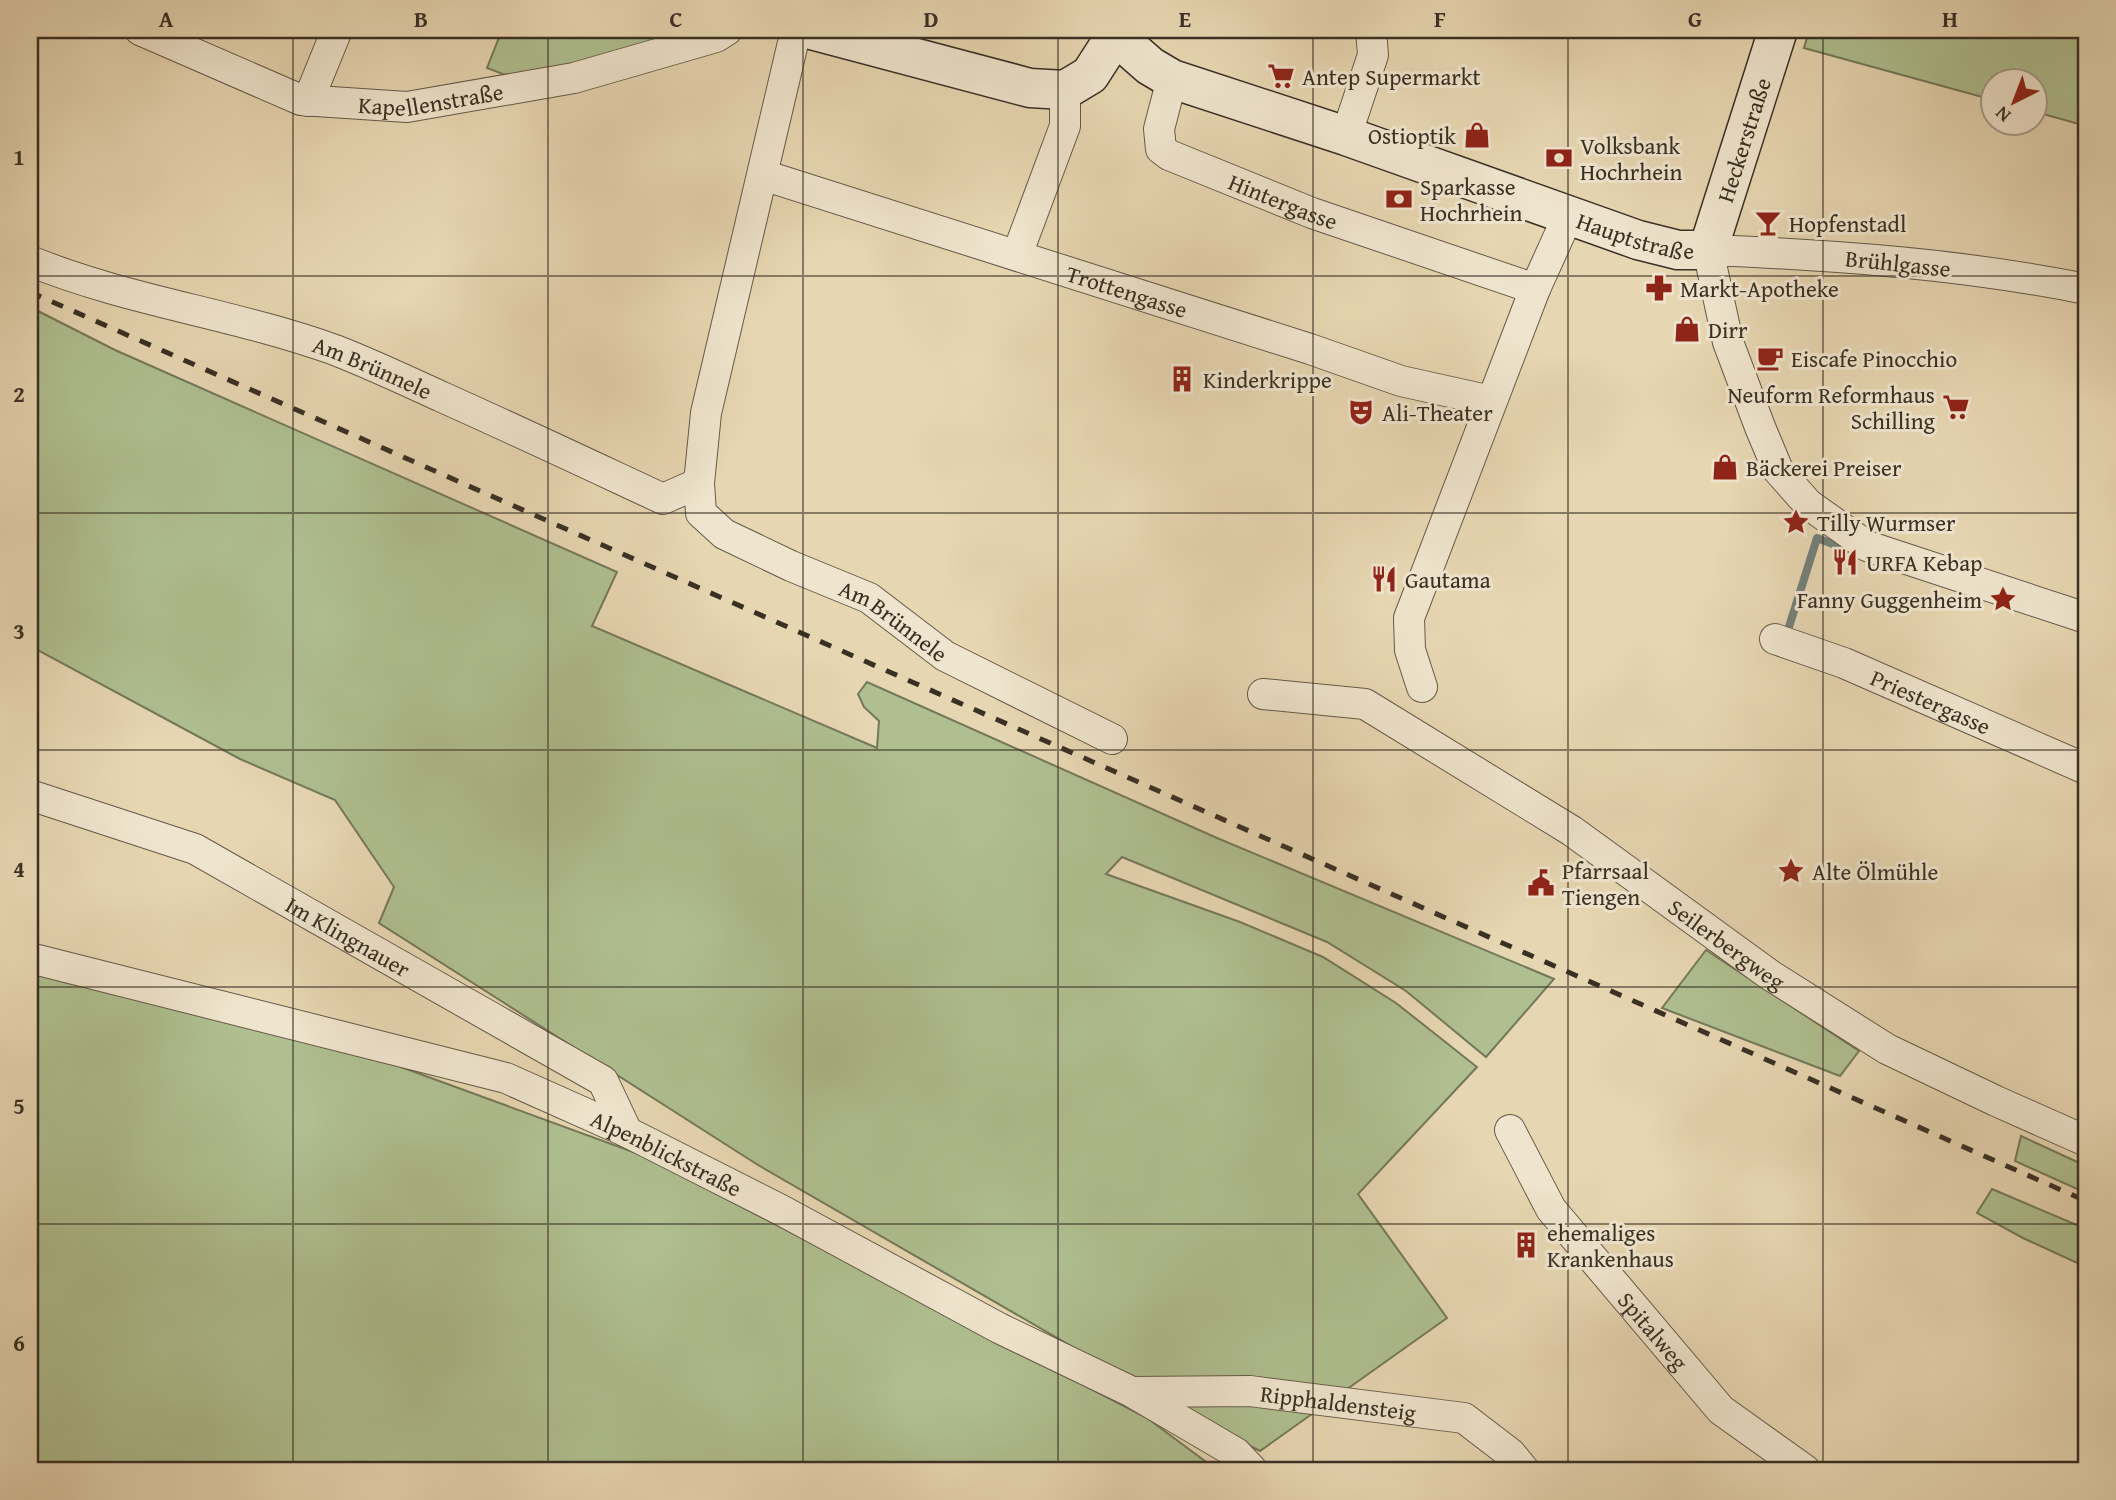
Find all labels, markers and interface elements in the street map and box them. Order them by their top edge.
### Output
text: A [159,2,174,35]
text: B [414,2,428,35]
text: C [669,2,683,35]
text: D [924,2,939,35]
text: E [1179,2,1191,35]
text: F [1434,2,1446,35]
text: G [1688,2,1702,35]
text: H [1942,2,1958,35]
place label: Antep Supermarkt [1302,60,1481,93]
supermarket icon: Antep Supermarkt [1266,61,1296,91]
north arrow [1980,66,2050,136]
street label: Heckerstraße [1708,73,1778,206]
street label: Kapellenstraße [357,74,506,123]
text: N [1988,100,2017,129]
place label: Ostioptik [1368,119,1456,152]
shop icon: Ostioptik [1462,120,1492,150]
place label: Volksbank Hochrhein [1580,129,1682,188]
text: 1 [13,140,25,173]
bank icon: Volksbank Hochrhein [1544,143,1574,173]
street label: Hintergasse [1224,165,1342,237]
place label: Sparkasse Hochrhein [1420,170,1522,229]
bank icon: Sparkasse Hochrhein [1384,184,1414,214]
street label: Hauptstraße [1573,203,1694,267]
place label: Hopfenstadl [1789,207,1906,240]
bar icon: Hopfenstadl [1753,208,1783,238]
street label: Brühlgasse [1844,241,1952,285]
street label: Trottengasse [1062,256,1192,325]
place label: Markt-Apotheke [1680,272,1839,305]
pharmacy icon: Markt-Apotheke [1644,273,1674,303]
place label: Dirr [1708,313,1748,346]
shop icon: Dirr [1672,314,1702,344]
street label: Am Brünnele [309,327,438,407]
place label: Eiscafe Pinocchio [1791,342,1957,375]
cafe icon: Eiscafe Pinocchio [1755,343,1785,373]
place label: Kinderkrippe [1203,363,1332,396]
building icon: Kinderkrippe [1167,364,1197,394]
text: 2 [13,377,25,410]
place label: Neuform Reformhaus Schilling [1728,378,1936,437]
supermarket icon: Neuform Reformhaus Schilling [1941,392,1971,422]
place label: Ali-Theater [1382,396,1493,429]
theatre icon: Ali-Theater [1346,397,1376,427]
place label: Bäckerei Preiser [1746,451,1902,484]
shop icon: Bäckerei Preiser [1710,452,1740,482]
place label: Tilly Wurmser [1817,506,1956,539]
place icon: Tilly Wurmser [1781,507,1811,537]
place label: URFA Kebap [1866,546,1983,579]
restaurant icon: URFA Kebap [1830,547,1860,577]
place label: Gautama [1405,563,1491,596]
restaurant icon: Gautama [1369,564,1399,594]
street label: Am Brünnele [834,571,955,669]
place label: Fanny Guggenheim [1797,583,1982,616]
place icon: Fanny Guggenheim [1988,584,2018,614]
text: 3 [13,614,25,647]
street label: Priestergasse [1866,660,1996,742]
text: 4 [13,852,25,885]
place label: Pfarrsaal Tiengen [1562,854,1649,913]
place label: Alte Ölmühle [1812,855,1938,888]
place icon: Alte Ölmühle [1776,856,1806,886]
public building icon: Pfarrsaal Tiengen [1526,868,1556,898]
street label: Im Klingnauer [280,888,417,985]
street label: Seilerbergweg [1662,890,1792,997]
text: 5 [13,1089,25,1122]
street label: Alpenblickstraße [586,1102,748,1204]
place label: ehemaliges Krankenhaus [1547,1216,1674,1275]
building icon: ehemaliges Krankenhaus [1511,1230,1541,1260]
street label: Spitalweg [1611,1284,1697,1377]
text: 6 [13,1326,25,1359]
street label: Ripphaldensteig [1258,1376,1419,1428]

